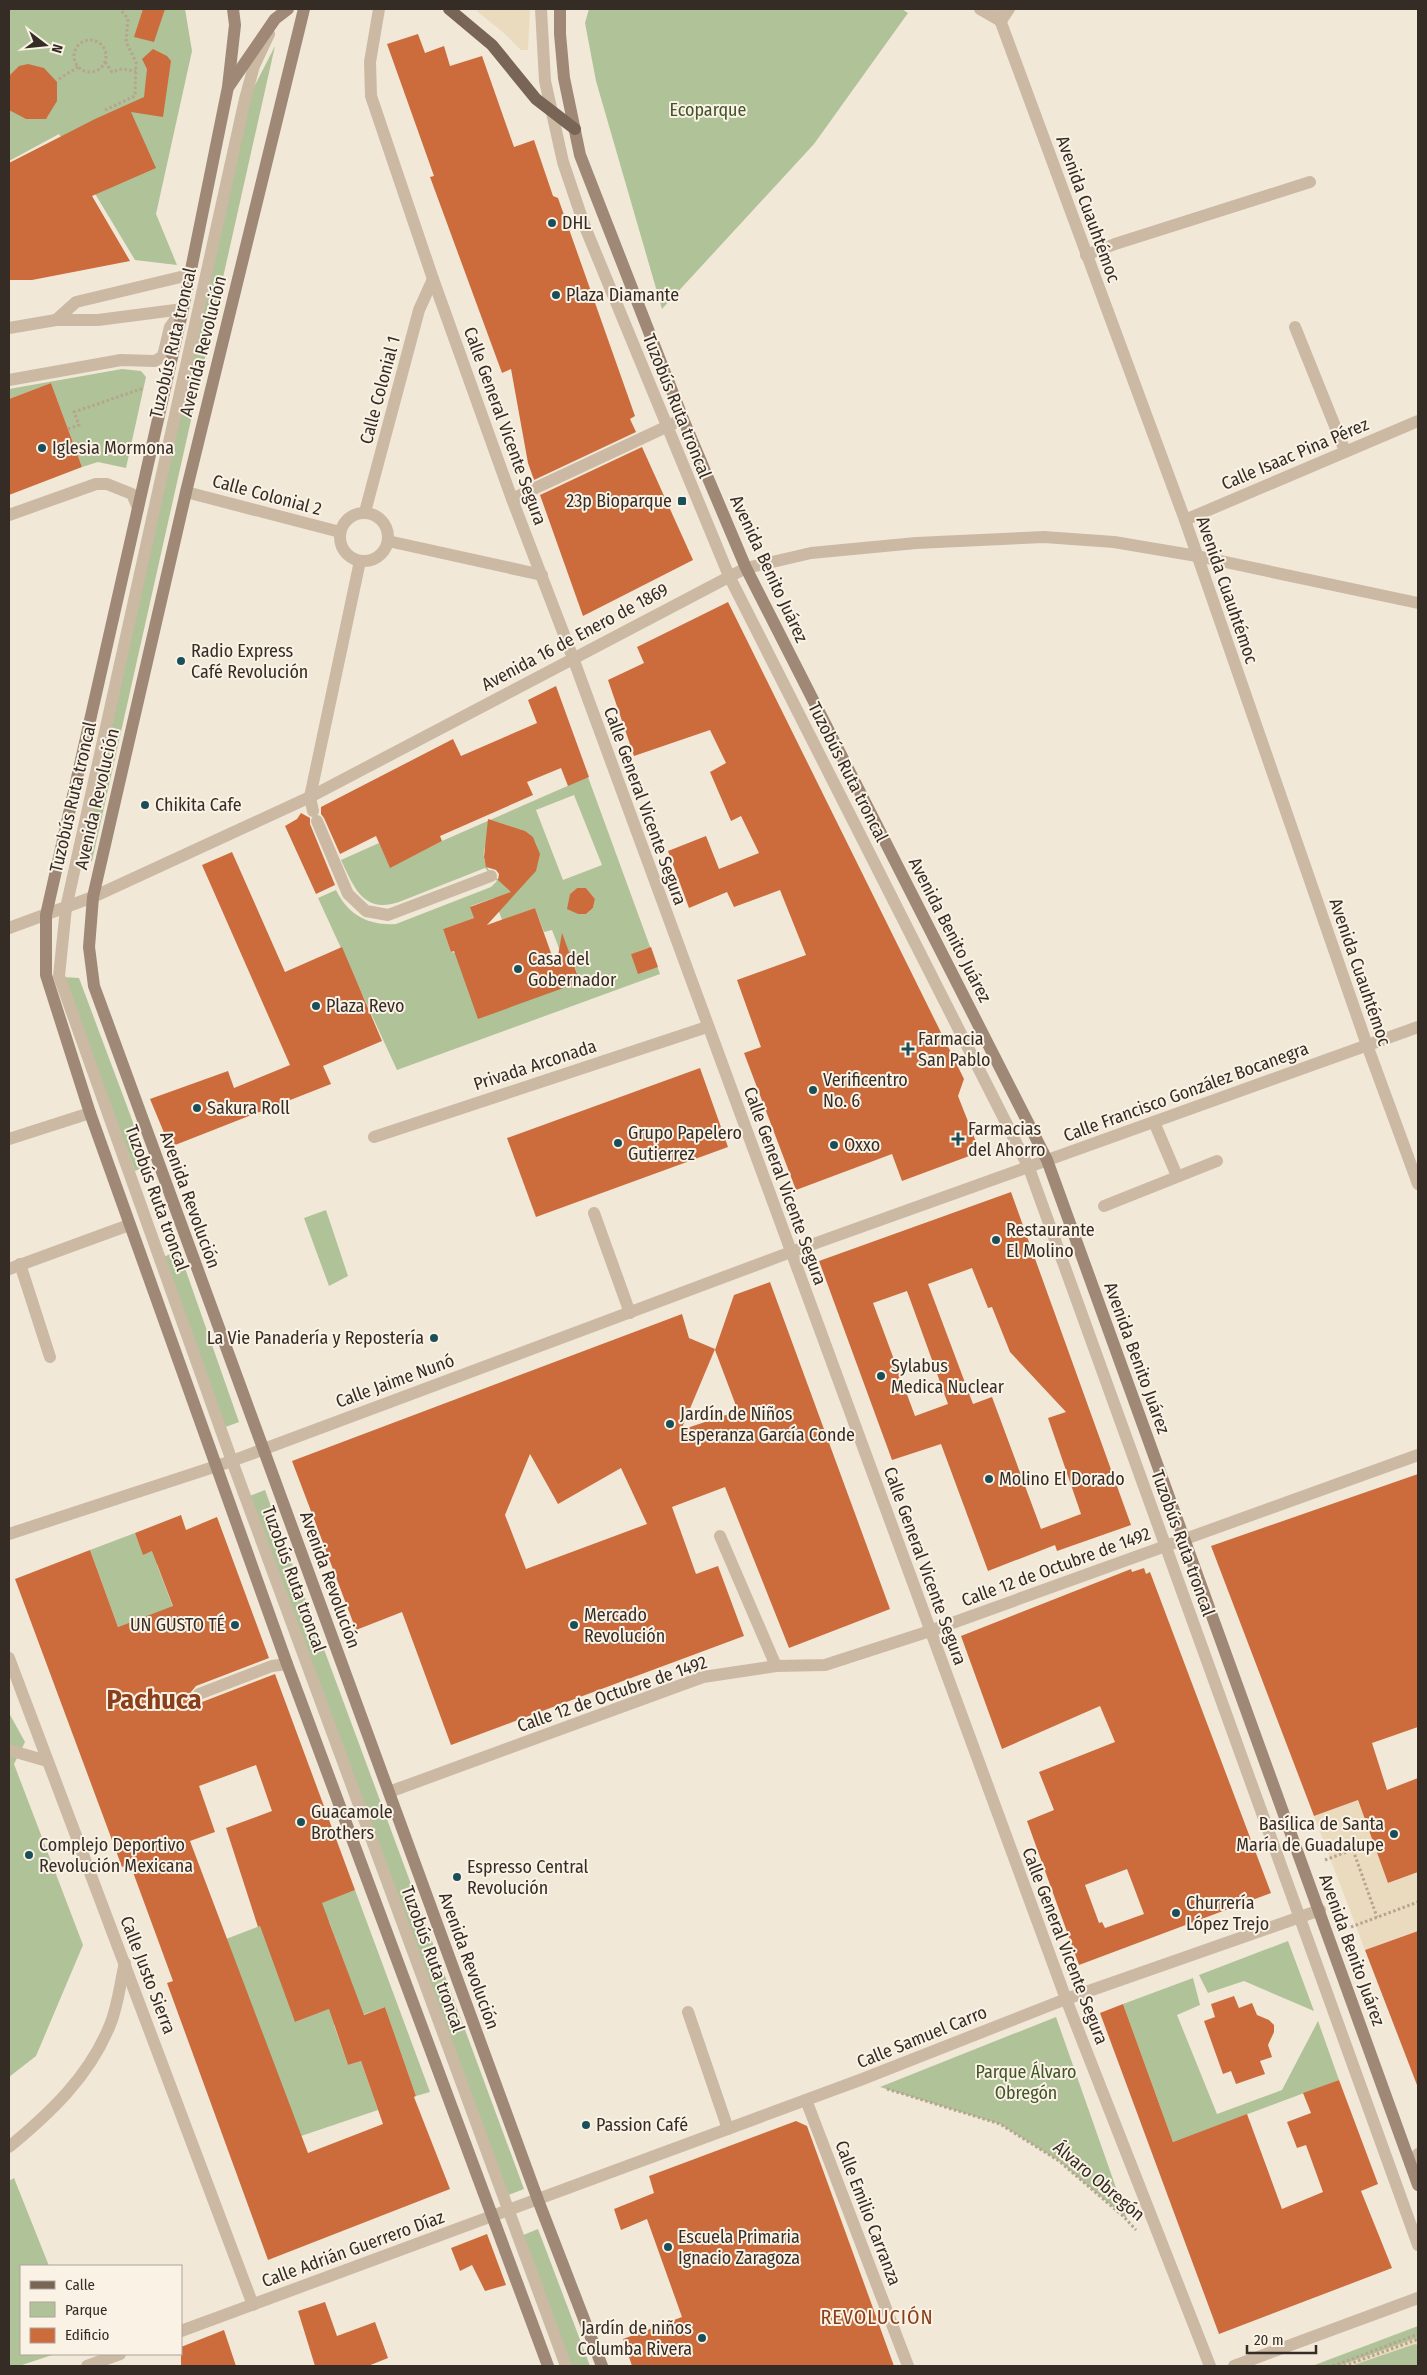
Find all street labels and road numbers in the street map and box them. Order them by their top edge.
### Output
street label: Avenida Cuauhtémoc [1051,133,1125,286]
street label: Tuzobús Ruta troncal [145,265,201,420]
street label: Avenida Revolución [175,273,231,419]
street label: Calle General Vicente Segura [459,324,551,528]
street label: Tuzobús Ruta troncal [638,331,716,482]
street label: Calle Colonial 1 [355,333,405,447]
street label: Calle Isaac Pina Pérez [1218,413,1372,495]
street label: Calle Colonial 2 [210,470,324,520]
street label: Avenida Benito Juárez [725,492,813,646]
street label: Avenida Cuauhtémoc [1191,513,1263,667]
street label: Avenida 16 de Enero de 1869 [478,578,672,696]
street label: Tuzobús Ruta troncal [803,698,893,846]
street label: Calle General Vicente Segura [599,704,691,908]
street label: Tuzobús Ruta troncal [45,719,101,874]
street label: Avenida Revolución [70,726,124,872]
street label: Avenida Benito Juárez [904,854,996,1006]
street label: Avenida Cuauhtémoc [1324,895,1396,1049]
street label: Privada Arconada [471,1035,599,1095]
street label: Calle Francisco González Bocanegra [1061,1037,1312,1147]
street label: Calle General Vicente Segura [739,1084,831,1288]
street label: Tuzobús Ruta troncal [120,1122,194,1274]
street label: Avenida Revolución [155,1129,225,1271]
street label: Avenida Benito Juárez [1099,1279,1175,1437]
street label: Calle Jaime Nunó [333,1349,457,1413]
street label: Calle General Vicente Segura [879,1464,971,1668]
street label: Tuzobús Ruta troncal [1146,1467,1220,1619]
street label: Tuzobús Ruta troncal [257,1503,331,1655]
street label: Avenida Revolución [295,1509,365,1651]
street label: Calle 12 de Octubre de 1492 [959,1523,1154,1611]
street label: Calle 12 de Octubre de 1492 [514,1651,710,1737]
street label: Calle General Vicente Segura [1017,1844,1113,2048]
street label: Avenida Benito Juárez [1314,1871,1390,2029]
street label: Tuzobús Ruta troncal [396,1883,470,2035]
street label: Avenida Revolución [434,1890,504,2032]
street label: Calle Justo Sierra [115,1913,181,2037]
street label: Calle Samuel Carro [854,2001,990,2073]
street label: Álvaro Obregón [1049,2136,1150,2226]
street label: Calle Emilio Carranza [830,2137,906,2289]
street label: Calle Adrián Guerrero Díaz [259,2206,447,2292]

